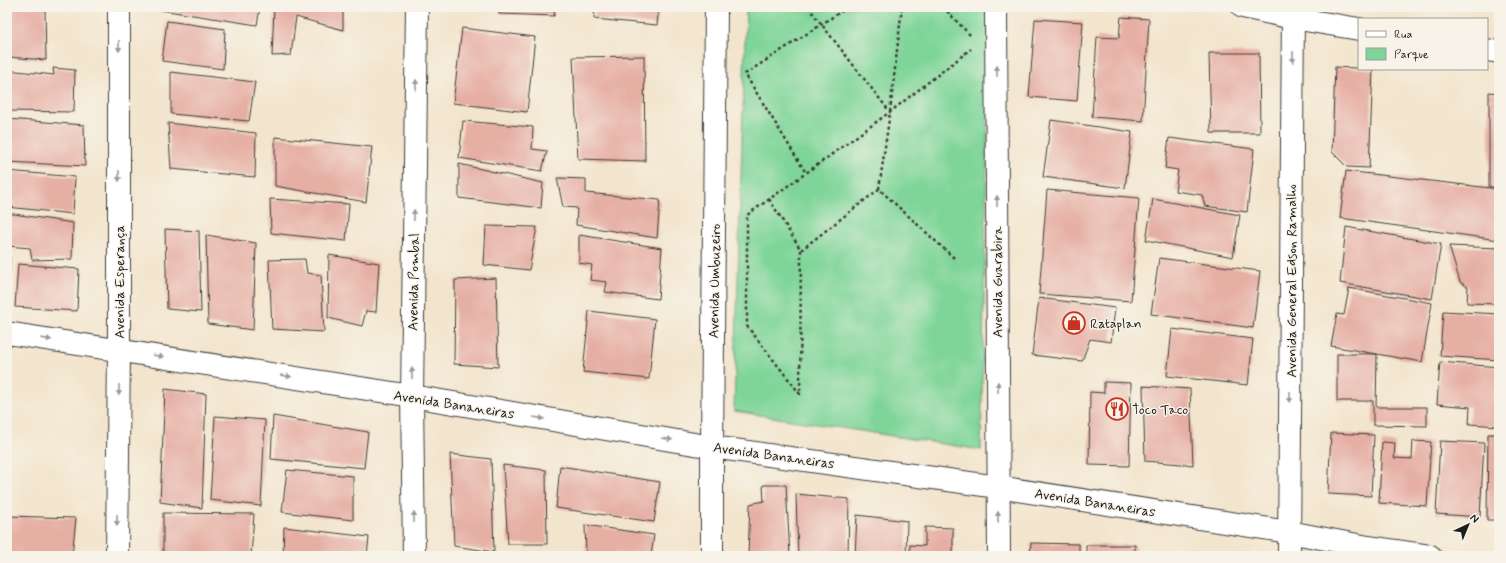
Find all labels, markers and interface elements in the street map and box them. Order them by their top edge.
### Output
legend [1358,18,1488,70]
text: Rua [1394,27,1412,43]
one-way arrow [116,40,122,53]
text: Parque [1394,47,1429,63]
one-way arrow [1290,51,1296,64]
one-way arrow [994,64,1000,77]
one-way arrow [413,78,419,91]
one-way arrow [116,170,122,183]
street label: Avenida General Edson Ramalho [1283,184,1301,378]
one-way arrow [994,194,1000,207]
one-way arrow [411,208,417,221]
street label: Avenida Umbuzeiro [705,223,725,339]
street label: Avenida Esperança [111,225,129,339]
street label: Avenida Guarabira [989,226,1007,338]
street label: Avenida Pombal [404,233,424,331]
shop icon: Rataplan [1061,310,1087,336]
place label: Rataplan [1090,315,1142,333]
one-way arrow [39,336,52,342]
one-way arrow [152,353,164,359]
one-way arrow [409,366,415,379]
one-way arrow [280,374,292,380]
one-way arrow [995,380,1001,393]
one-way arrow [116,384,122,397]
street label: Avenida Bananeiras [392,387,516,423]
one-way arrow [1287,391,1293,404]
restaurant icon: Toco Taco [1104,396,1130,422]
place label: Toco Taco [1132,401,1188,419]
one-way arrow [533,415,545,421]
one-way arrow [661,436,673,442]
street label: Avenida Bananeiras [712,439,836,473]
street label: Avenida Bananeiras [1033,485,1157,521]
north arrow [1448,505,1488,545]
one-way arrow [411,510,417,523]
one-way arrow [995,510,1001,523]
text: N [1467,511,1482,526]
one-way arrow [114,514,120,527]

